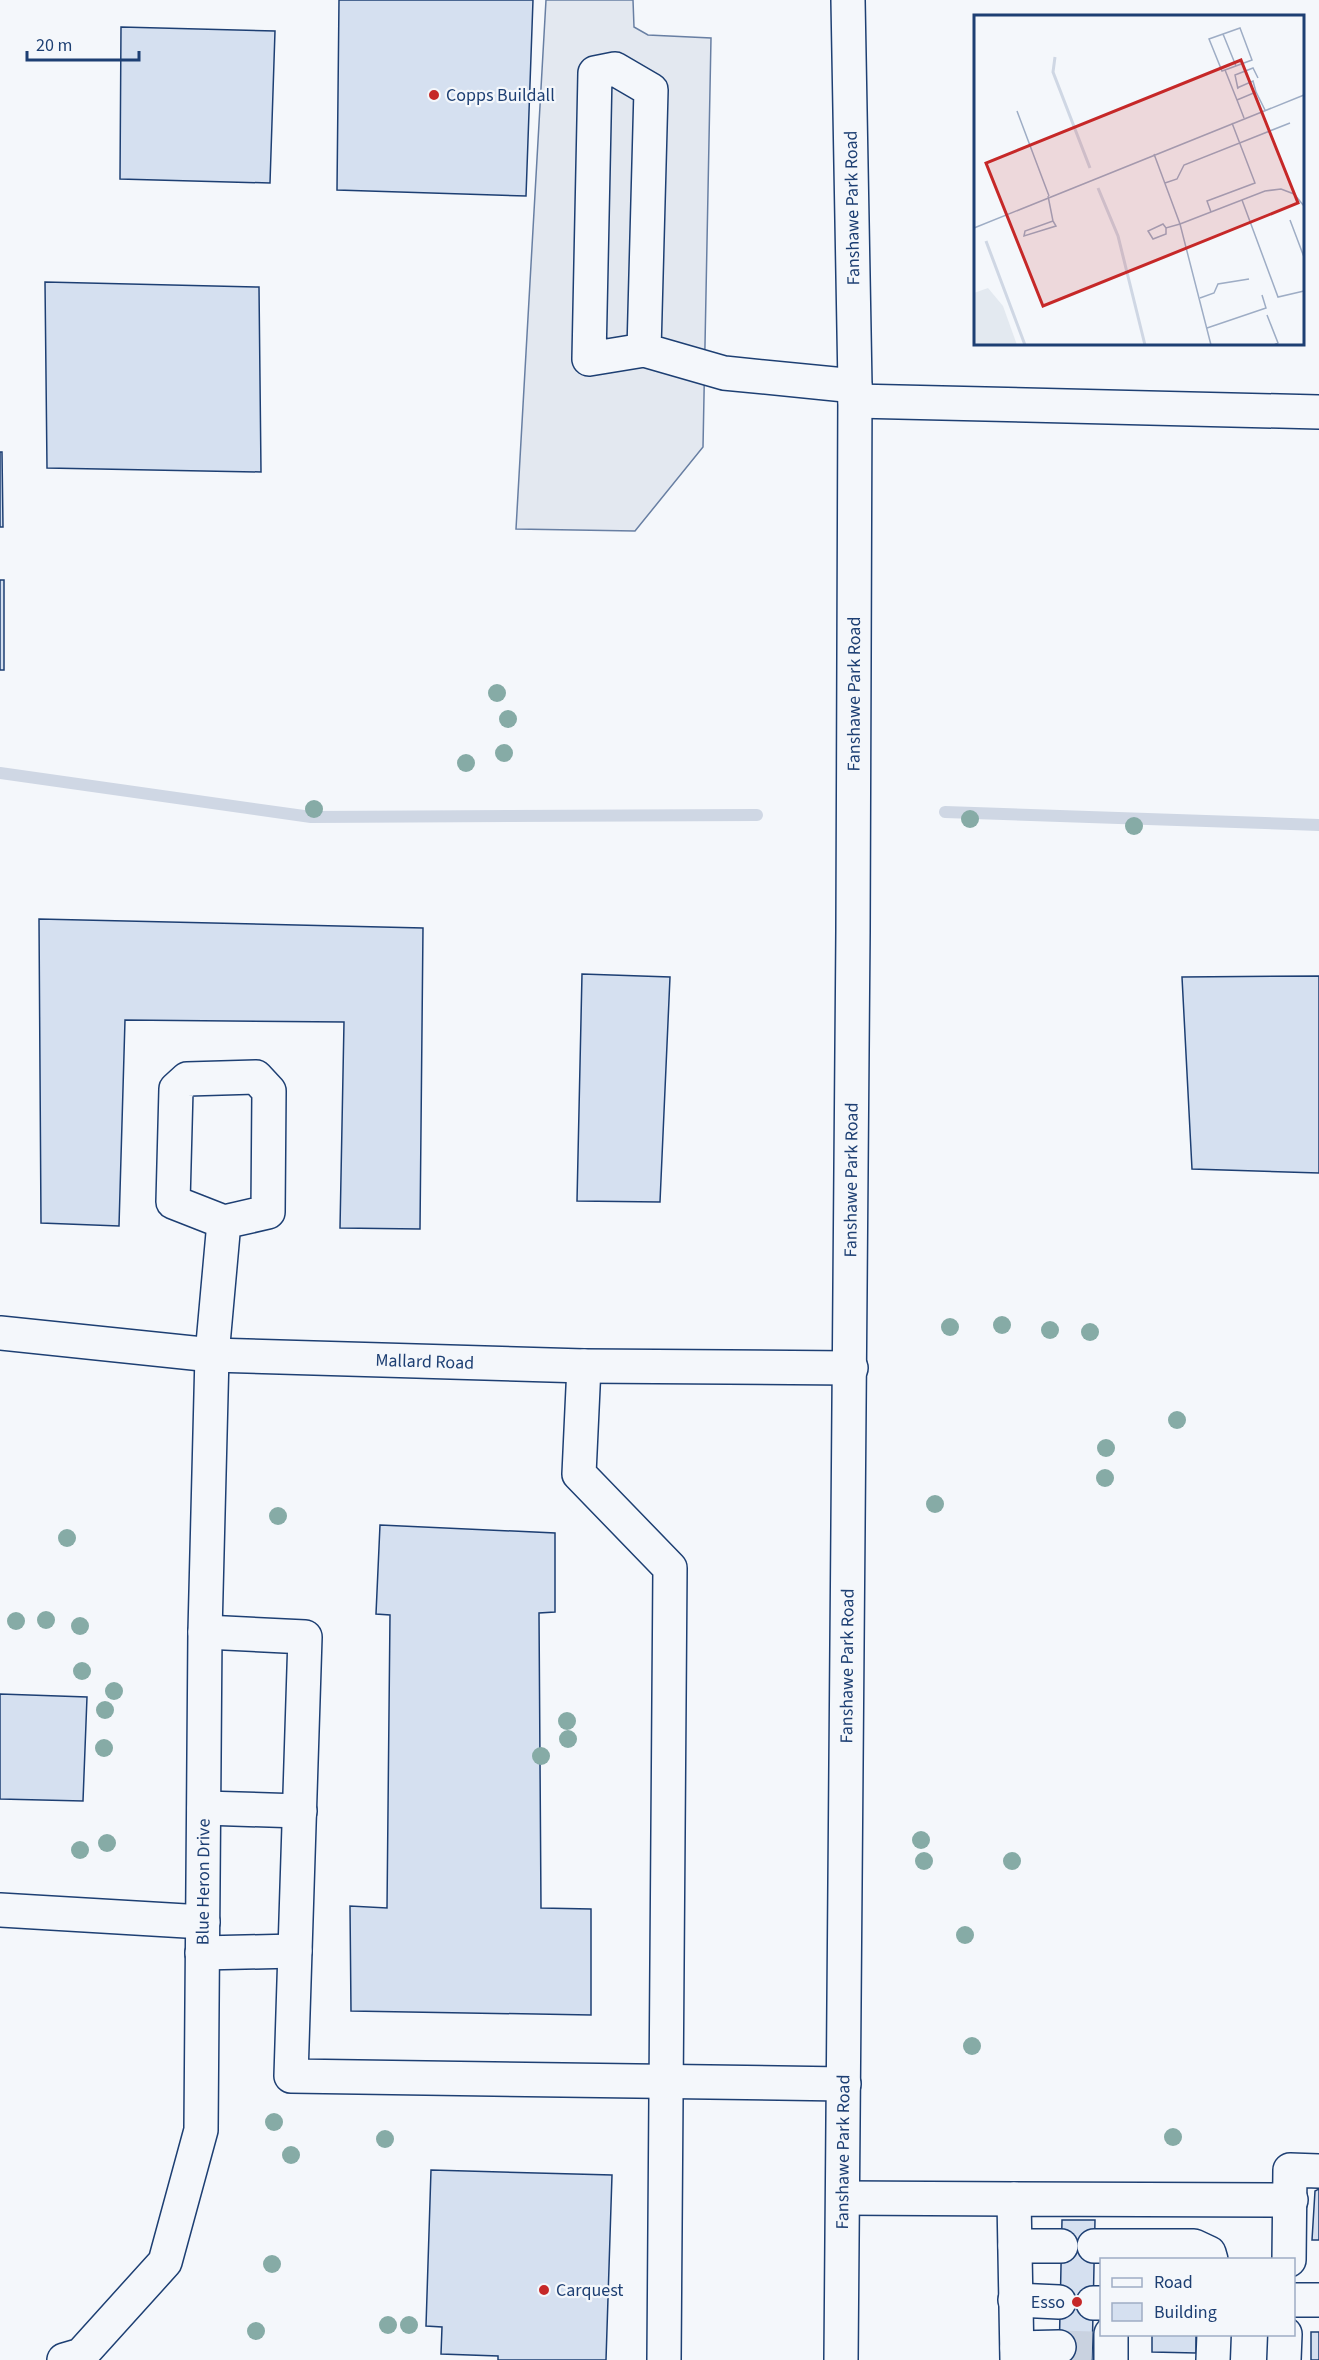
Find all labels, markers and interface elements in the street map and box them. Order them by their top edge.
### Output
inset map [974,15,1304,345]
scale bar [27,24,140,62]
text: 20 m [36,33,72,58]
place label: Copps Buildall [446,83,555,108]
marker: Copps Buildall [427,88,441,102]
street label: Fanshawe Park Road [839,130,866,286]
street label: Fanshawe Park Road [842,616,867,772]
street label: Fanshawe Park Road [838,1102,865,1258]
street label: Mallard Road [375,1348,474,1376]
street label: Fanshawe Park Road [834,1588,860,1744]
street label: Blue Heron Drive [190,1818,217,1945]
street label: Fanshawe Park Road [830,2074,856,2230]
legend [1100,2258,1295,2336]
text: Road [1154,2270,1193,2295]
place label: Carquest [556,2278,623,2303]
marker: Carquest [537,2283,551,2297]
place label: Esso [1031,2290,1065,2315]
marker: Esso [1070,2295,1084,2309]
text: Building [1154,2300,1217,2325]

